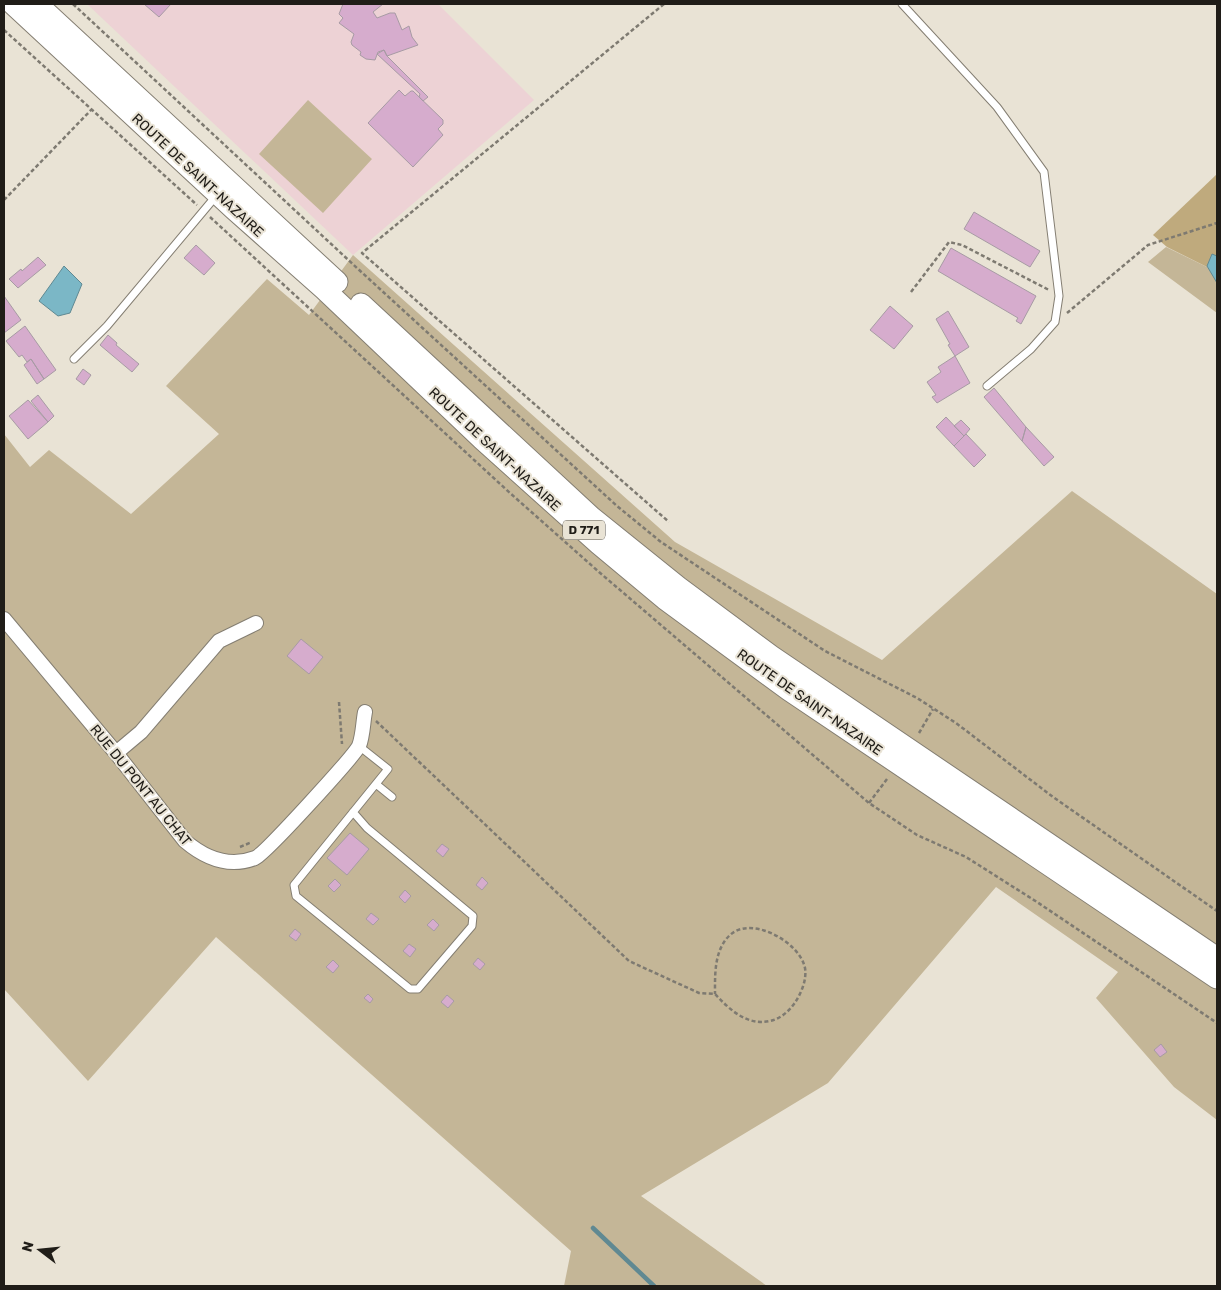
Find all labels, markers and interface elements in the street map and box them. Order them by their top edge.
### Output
street label: ROUTE DE SAINT-NAZAIRE [128,110,267,241]
street label: ROUTE DE SAINT-NAZAIRE [425,384,564,515]
road number: D 771 [563,520,605,540]
street label: ROUTE DE SAINT-NAZAIRE [734,646,886,759]
street label: RUE DU PONT AU CHAT [86,721,195,849]
north arrow [15,1225,65,1275]
text: N [18,1239,38,1254]

